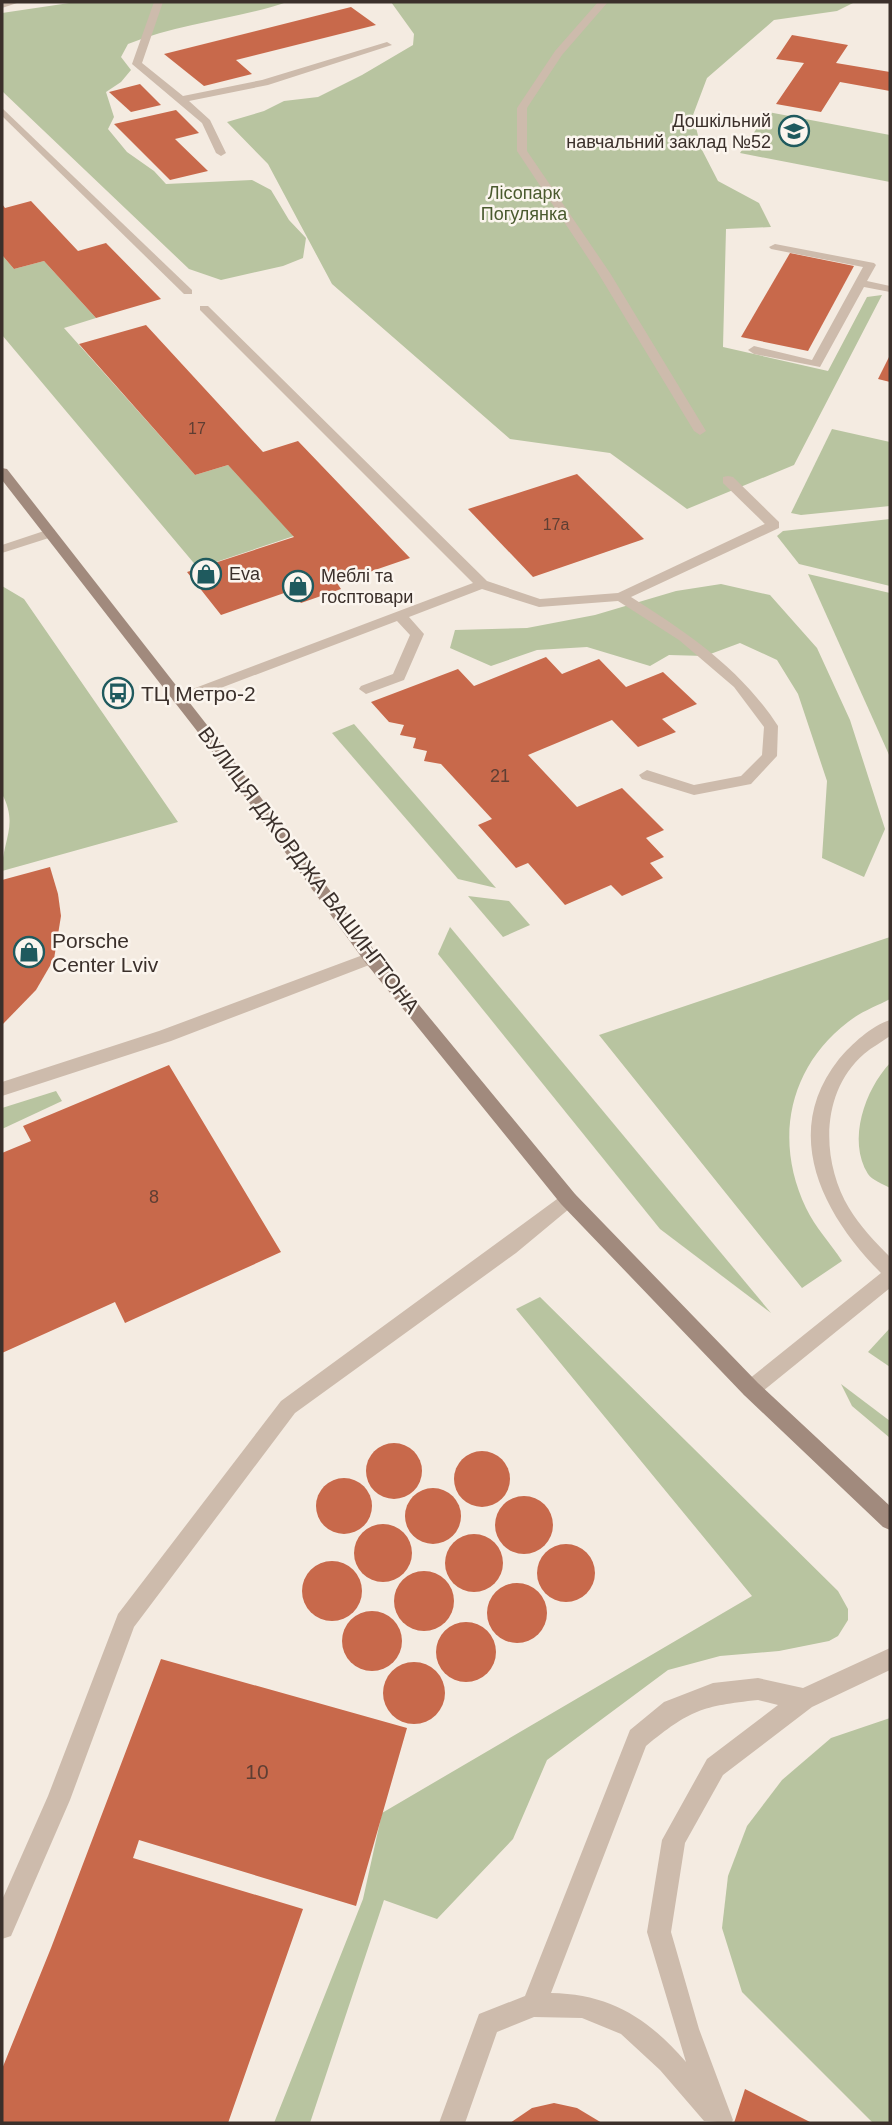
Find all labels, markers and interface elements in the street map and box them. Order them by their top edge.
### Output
place label: Дошкільний навчальний заклад №52 [566,111,771,152]
school or university icon: Дошкільний навчальний заклад №52 [777,114,811,148]
park label: Лісопарк Погулянка [481,183,568,224]
house number: 17 [188,420,206,437]
house number: 17а [543,516,569,533]
shop icon: Eva [189,557,223,591]
place label: Eva [229,564,261,584]
place label: Меблі та госптовари [321,566,413,607]
shop icon: Меблі та госптовари [281,569,315,603]
bus stop icon: ТЦ Метро-2 [101,676,135,710]
place label: ТЦ Метро-2 [141,682,256,705]
street label: ВУЛИЦЯ ДЖОРДЖА ВАШИНГТОНА [194,722,424,1018]
house number: 21 [490,766,510,786]
place label: Porsche Center Lviv [52,929,159,976]
shop icon: Porsche Center Lviv [12,935,46,969]
house number: 8 [149,1187,159,1207]
house number: 10 [245,1760,269,1783]

